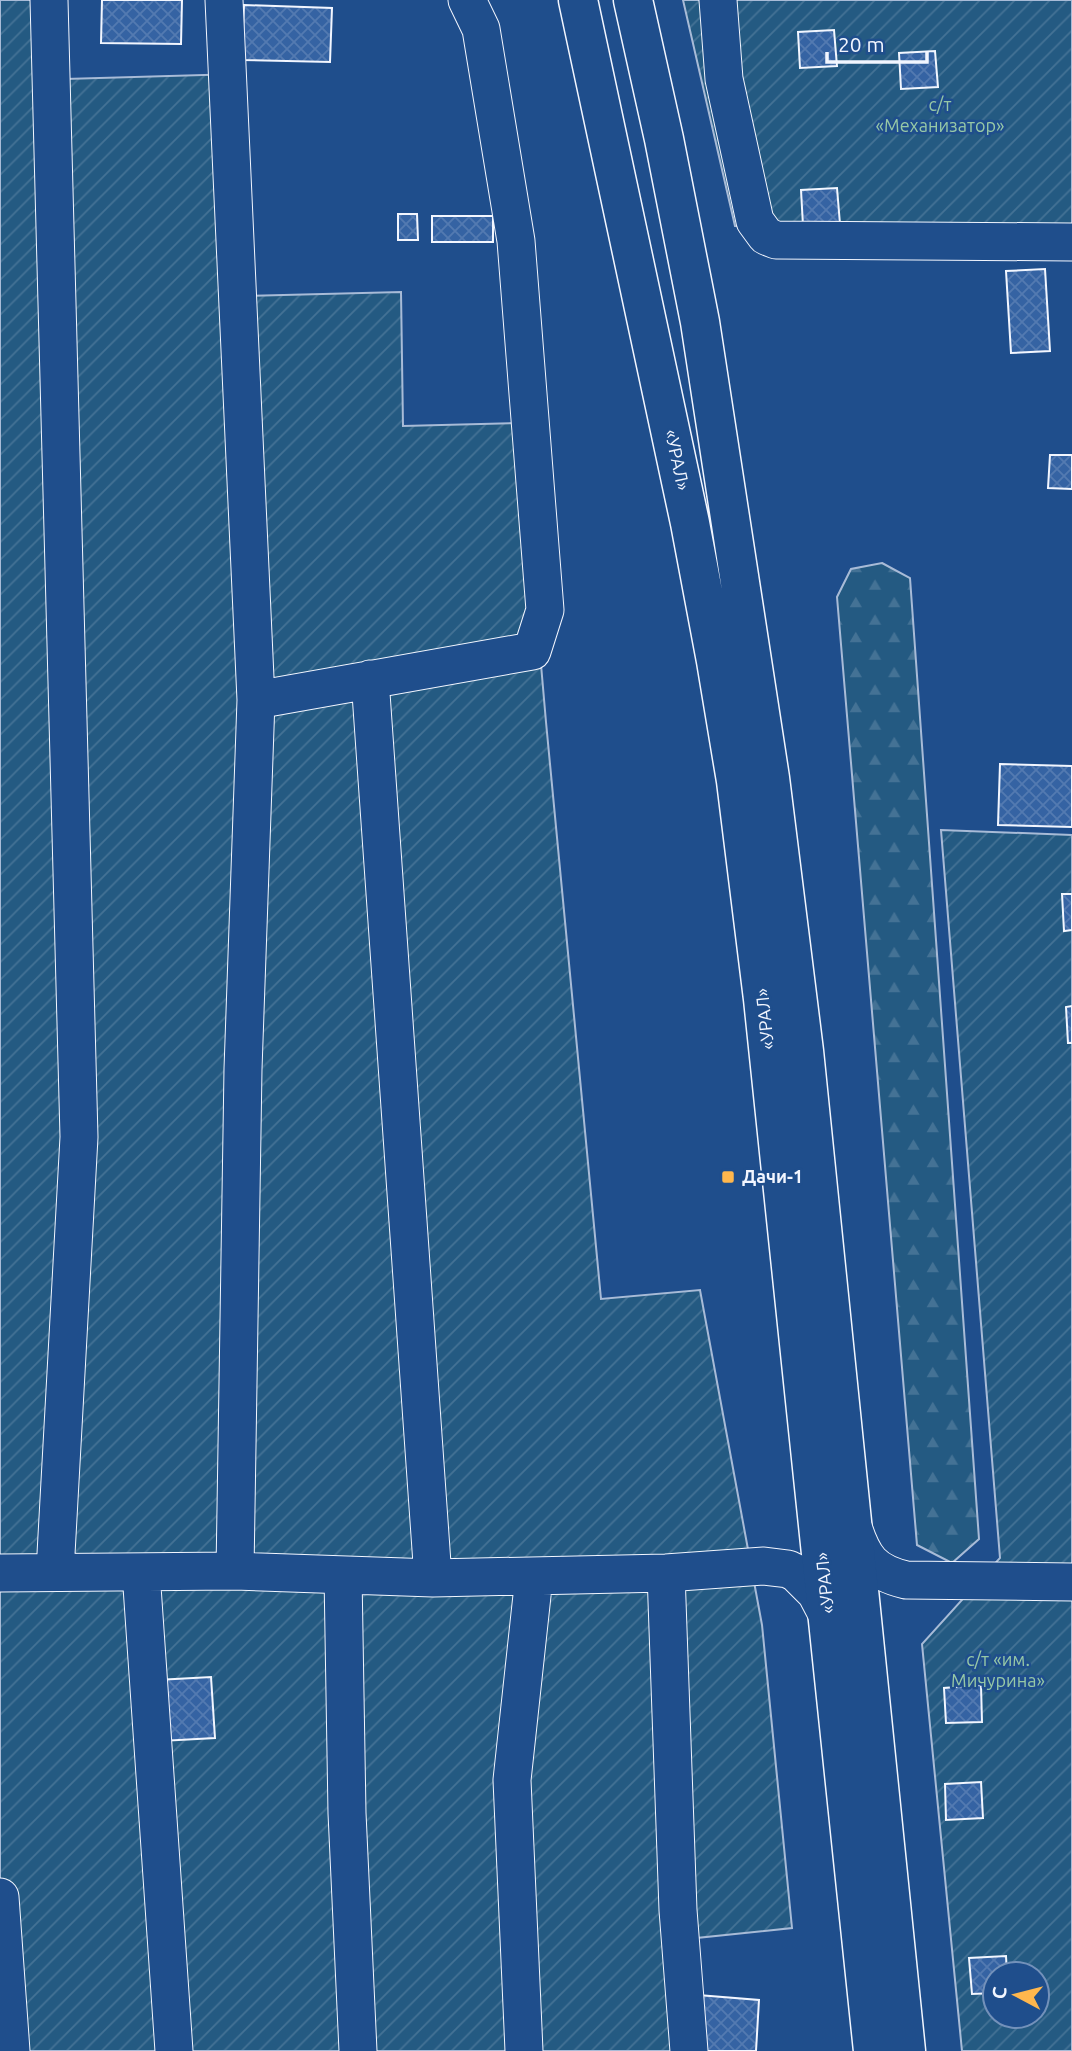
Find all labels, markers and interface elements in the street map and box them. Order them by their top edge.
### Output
scale bar [827,21,927,65]
text: 20 m [838,32,885,56]
park label: с/т «Механизатор» [876,94,1004,135]
street label: «УРАЛ» [662,428,694,492]
street label: «УРАЛ» [751,987,777,1051]
place label: Дачи-1 [742,1166,803,1186]
marker: Дачи-1 [720,1169,736,1185]
street label: «УРАЛ» [811,1551,837,1615]
park label: с/т «им. Мичурина» [951,1649,1045,1690]
north arrow [981,1960,1051,2030]
text: С [987,1986,1011,2000]

